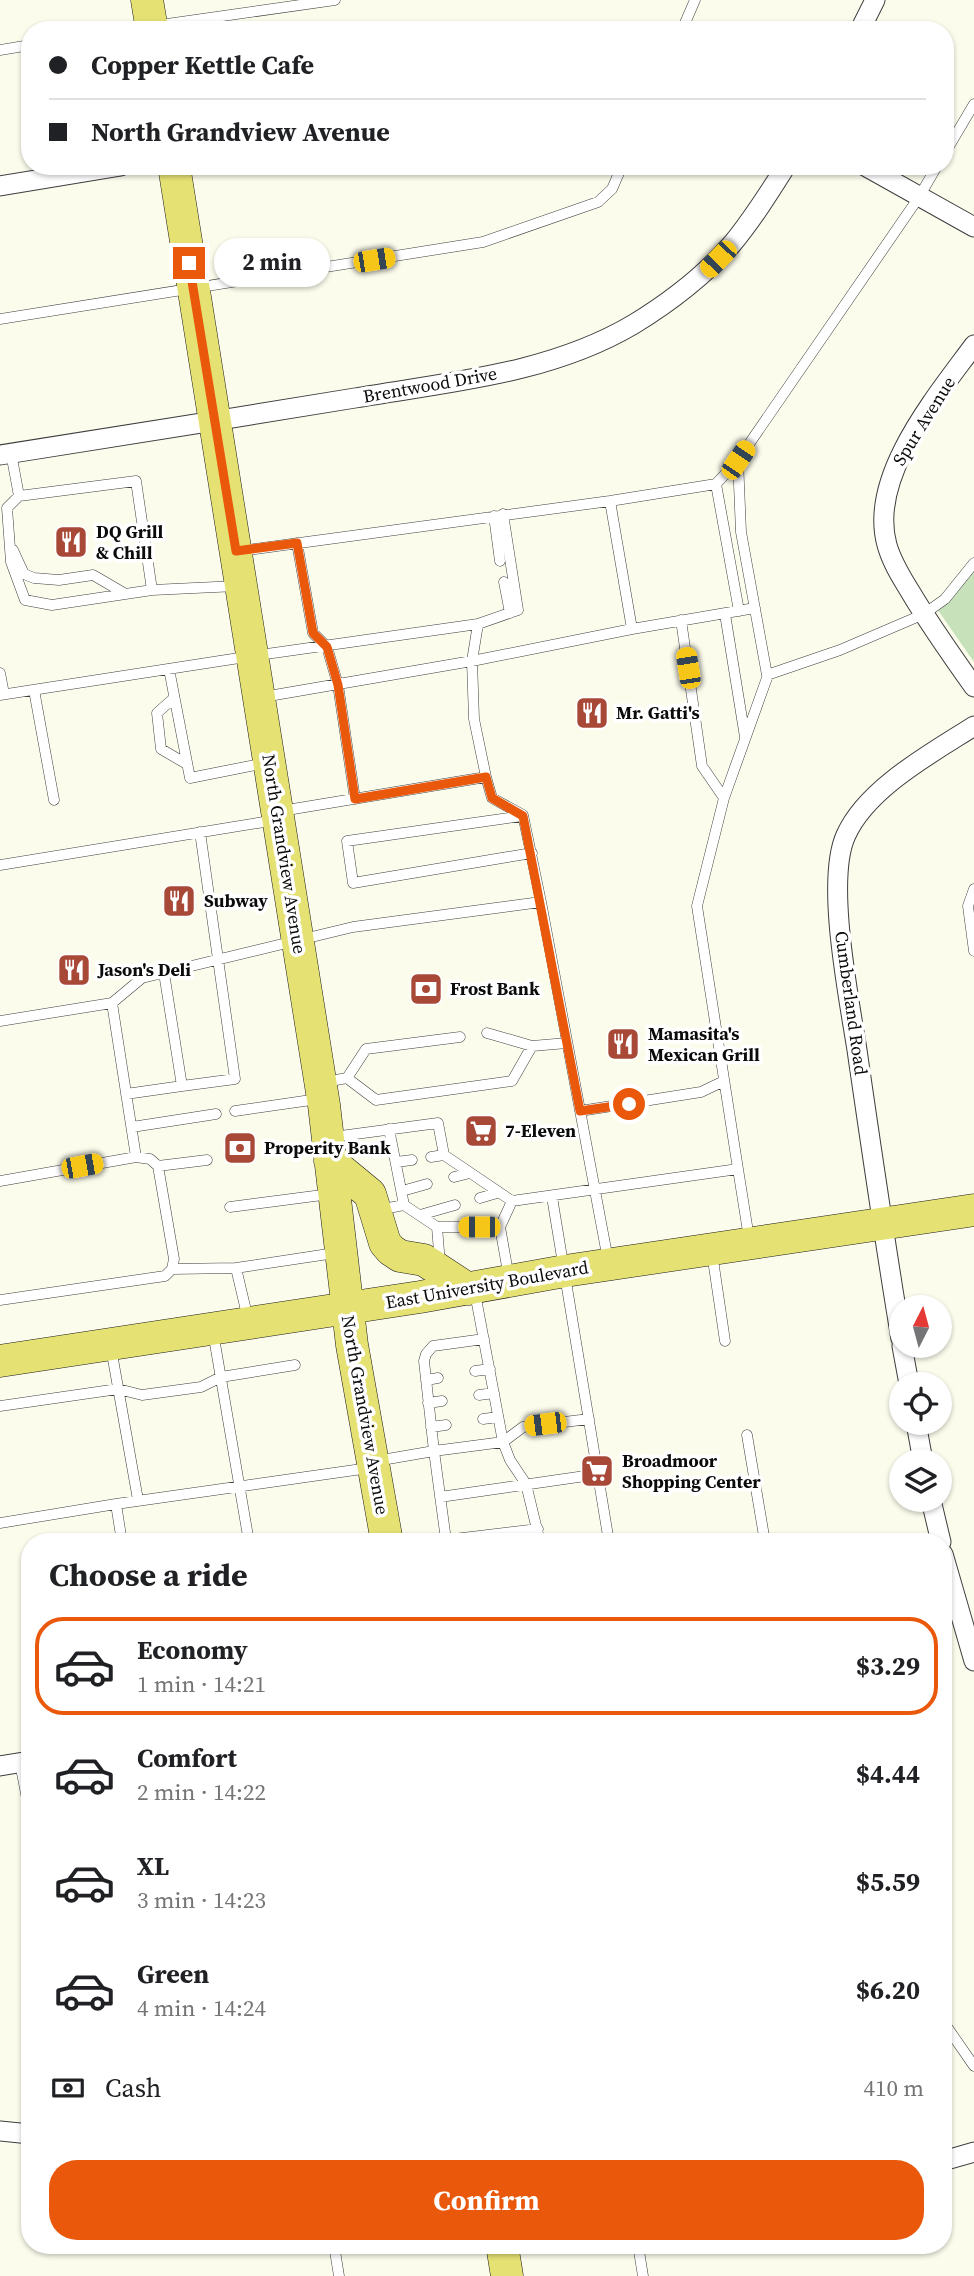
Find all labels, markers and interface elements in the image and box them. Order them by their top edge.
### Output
text: Copper Kettle Cafe [91,47,314,83]
text: North Grandview Avenue [91,114,390,150]
car [696,237,741,281]
callout: 2 min [214,238,329,288]
text: 2 min [242,246,302,278]
car [352,246,397,274]
route end [173,247,205,279]
street label: Brentwood Drive [361,360,499,409]
street label: Spur Avenue [886,371,961,470]
car [718,437,759,483]
place label: DQ Grill & Chill [96,519,164,565]
restaurant icon: DQ Grill & Chill [52,523,90,561]
car [675,646,702,690]
restaurant icon: Mr. Gatti's [573,694,611,732]
place label: Mr. Gatti's [616,700,700,725]
street label: North Grandview Avenue [256,752,313,956]
restaurant icon: Subway [160,882,198,920]
place label: Subway [204,888,268,913]
street label: Cumberland Road [829,929,874,1077]
restaurant icon: Jason's Deli [55,951,93,989]
place label: Jason's Deli [97,957,191,982]
bank icon: Frost Bank [407,970,445,1008]
place label: Frost Bank [450,976,540,1001]
place label: Mamasita's Mexican Grill [648,1021,760,1067]
restaurant icon: Mamasita's Mexican Grill [604,1025,642,1063]
route start [613,1088,645,1120]
supermarket icon: 7-Eleven [462,1112,500,1150]
place label: 7-Eleven [505,1118,576,1143]
bank icon: Properity Bank [221,1129,259,1167]
place label: Properity Bank [264,1135,391,1160]
car [60,1152,105,1180]
car [459,1217,501,1238]
street label: East University Boulevard [383,1254,590,1315]
north arrow [889,1295,952,1358]
map controls [889,1295,952,1512]
street label: North Grandview Avenue [336,1313,395,1517]
button: locate [889,1372,952,1435]
car [523,1411,568,1437]
place label: Broadmoor Shopping Center [622,1448,761,1494]
button: layers [889,1449,952,1512]
supermarket icon: Broadmoor Shopping Center [578,1452,616,1490]
text: Choose a ride [49,1553,248,1597]
text: Economy [137,1632,248,1668]
icon: car [53,1635,116,1698]
text: $3.29 [856,1648,920,1684]
text: 1 min · 14:21 [137,1668,266,1700]
text: Comfort [137,1740,237,1776]
icon: car [53,1743,116,1806]
text: $4.44 [856,1756,920,1792]
text: 2 min · 14:22 [137,1776,266,1808]
text: XL [137,1848,169,1884]
icon: car [53,1851,116,1914]
text: $5.59 [856,1864,920,1900]
text: 3 min · 14:23 [137,1884,266,1916]
text: Green [137,1956,209,1992]
icon: car [53,1959,116,2022]
text: $6.20 [856,1972,920,2008]
text: 4 min · 14:24 [137,1992,266,2024]
icon: cash [49,2069,87,2107]
text: Cash [105,2070,161,2106]
text: 410 m [863,2072,924,2104]
button: Confirm [49,2160,924,2240]

